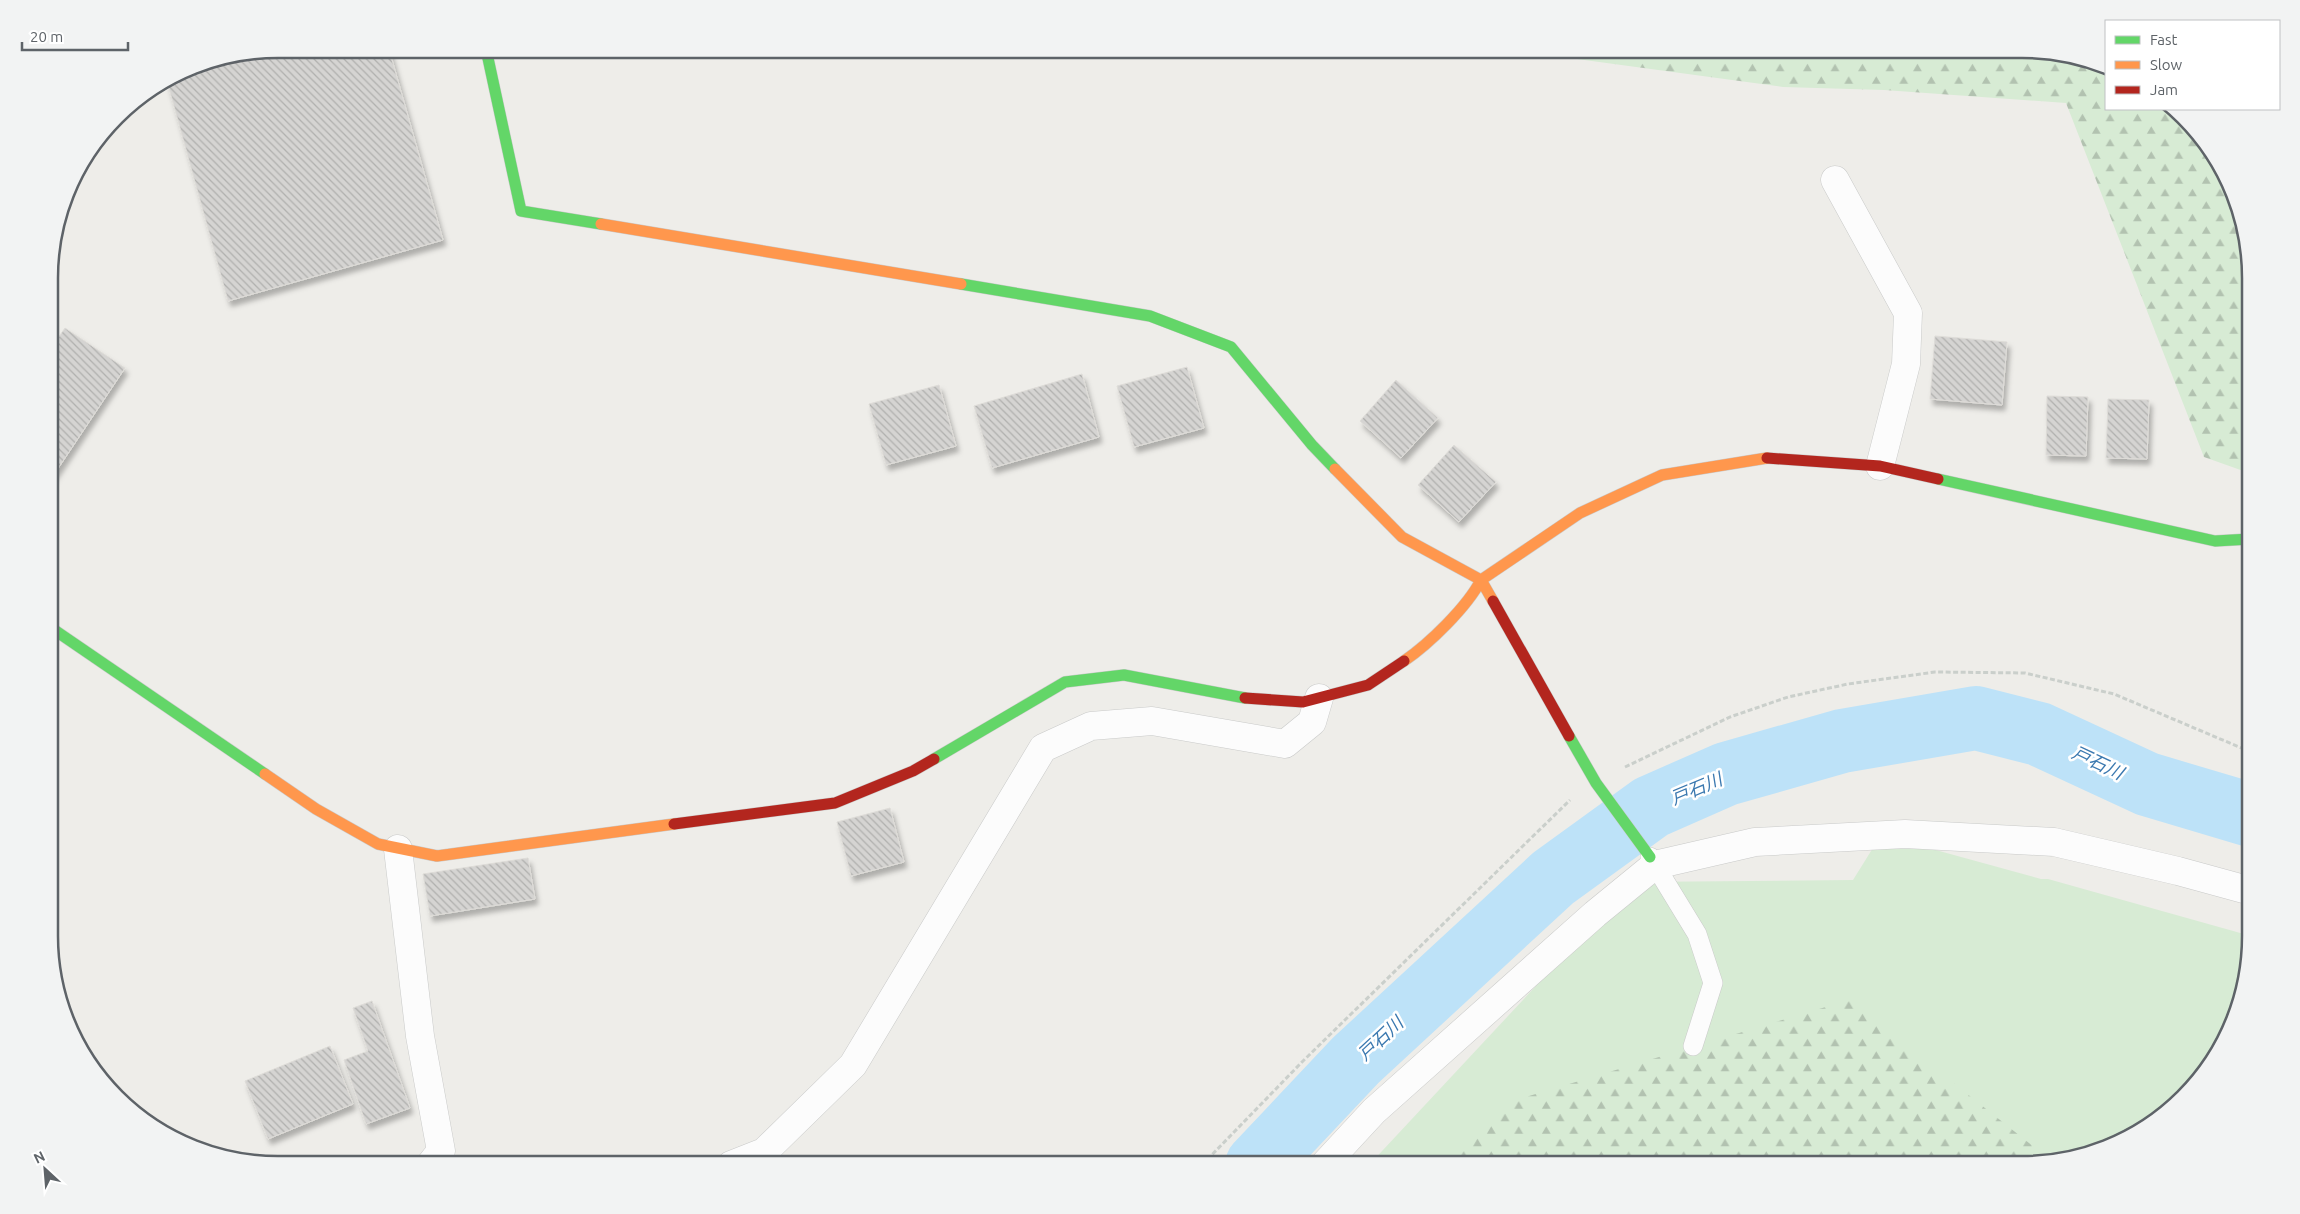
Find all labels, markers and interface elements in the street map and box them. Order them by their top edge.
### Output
scale bar [22,20,129,52]
legend [2105,20,2280,110]
text: 20 m [30,28,63,45]
text: Fast [2150,31,2178,48]
text: Slow [2150,56,2183,73]
text: Jam [2150,81,2178,98]
water label: 戸石川 [2069,742,2129,783]
water label: 戸石川 [1667,767,1727,808]
water label: 戸石川 [1353,1011,1408,1064]
north arrow [20,1144,70,1194]
text: N [31,1148,48,1167]

